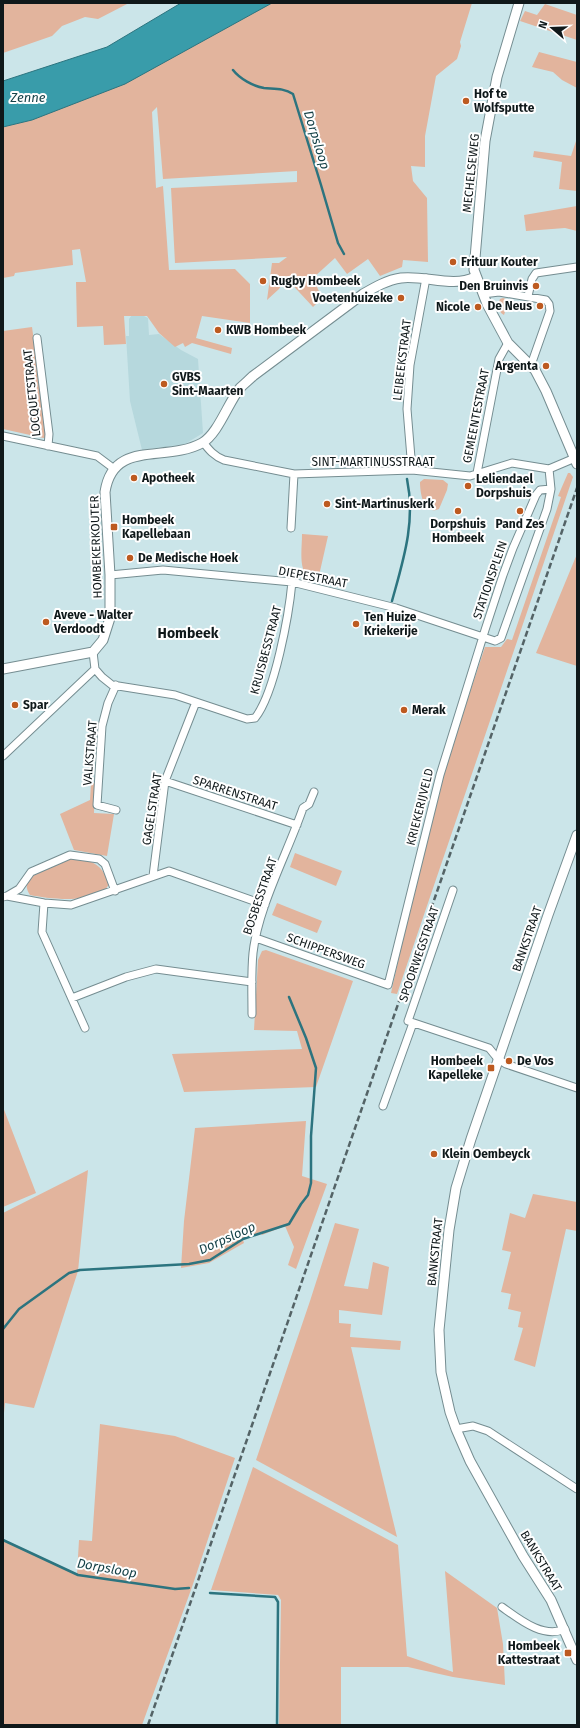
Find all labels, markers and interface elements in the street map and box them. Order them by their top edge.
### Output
north arrow [532,8,572,48]
text: N [536,19,550,30]
place label: Hof te Wolfsputte [474,87,535,115]
water label: Zenne [10,90,46,105]
marker: Hof te Wolfsputte [461,96,471,106]
water label: Dorpsloop [301,109,333,171]
street label: MECHELSEWEG [460,133,482,213]
place label: Frituur Kouter [461,255,538,269]
marker: Frituur Kouter [448,257,458,267]
place label: Rugby Hombeek [271,274,361,288]
marker: Rugby Hombeek [258,276,268,286]
place label: Den Bruinvis [459,279,528,293]
marker: Den Bruinvis [531,281,541,291]
place label: Voetenhuizeke [312,291,393,305]
marker: Voetenhuizeke [396,293,406,303]
place label: De Neus [487,299,532,313]
place label: Nicole [436,300,470,314]
marker: De Neus [535,301,545,311]
marker: Nicole [473,302,483,312]
street label: LEIBEEKSTRAAT [390,318,414,402]
place label: KWB Hombeek [226,323,307,337]
marker: KWB Hombeek [213,325,223,335]
street label: LOCQUETSTRAAT [20,348,44,437]
place label: Argenta [494,359,538,373]
marker: Argenta [541,361,551,371]
street label: GEMEENTESTRAAT [460,367,492,464]
place label: GVBS Sint-Maarten [172,370,244,398]
marker: GVBS Sint-Maarten [159,379,169,389]
street label: SINT-MARTINUSSTRAAT [311,455,435,469]
place label: Apotheek [141,471,195,485]
place label: Leliendael Dorpshuis [476,472,533,500]
marker: Apotheek [129,473,139,483]
marker: Leliendael Dorpshuis [463,481,473,491]
street label: HOMBEKERKOUTER [87,495,105,599]
place label: Sint-Martinuskerk [335,497,435,511]
marker: Sint-Martinuskerk [322,499,332,509]
marker: Dorpshuis Hombeek [453,506,463,516]
marker: Pand Zes [515,506,525,516]
place label: Hombeek Kapellebaan [122,513,191,541]
place label: Dorpshuis Hombeek [430,517,486,545]
place label: Pand Zes [496,517,545,531]
marker: Hombeek Kapellebaan [109,522,119,532]
street label: STATIONSPLEIN [470,539,510,621]
place label: De Medische Hoek [138,551,238,565]
marker: De Medische Hoek [125,553,135,563]
street label: DIEPESTRAAT [277,563,349,591]
street label: KRUISBESSTRAAT [247,603,285,696]
place label: Aveve - Walter Verdoodt [53,608,133,636]
place label: Ten Huize Kriekerije [364,610,418,638]
marker: Aveve - Walter Verdoodt [41,617,51,627]
marker: Ten Huize Kriekerije [351,619,361,629]
district label: Hombeek [158,625,219,642]
place label: Spar [23,698,48,712]
marker: Spar [10,700,20,710]
place label: Merak [412,703,446,717]
marker: Merak [399,705,409,715]
street label: VALKSTRAAT [80,719,100,786]
street label: KRIEKERIJVELD [404,767,436,847]
street label: GAGELSTRAAT [139,771,165,846]
street label: SPARRENSTRAAT [191,773,280,813]
street label: BOSBESSTRAAT [240,855,280,937]
street label: SPOORWEGSTRAAT [396,904,442,1004]
street label: BANKSTRAAT [509,904,545,974]
street label: SCHIPPERSWEG [285,930,367,972]
place label: Hombeek Kapelleke [428,1054,483,1082]
place label: De Vos [517,1054,554,1068]
marker: De Vos [504,1056,514,1066]
marker: Hombeek Kapelleke [486,1063,496,1073]
place label: Klein Oembeyck [442,1147,530,1161]
marker: Klein Oembeyck [429,1149,439,1159]
street label: BANKSTRAAT [424,1216,446,1287]
water label: Dorpsloop [196,1219,258,1257]
street label: BANKSTRAAT [517,1528,565,1595]
water label: Dorpsloop [76,1555,138,1581]
place label: Hombeek Kattestraat [498,1639,560,1667]
marker: Hombeek Kattestraat [563,1648,573,1658]

